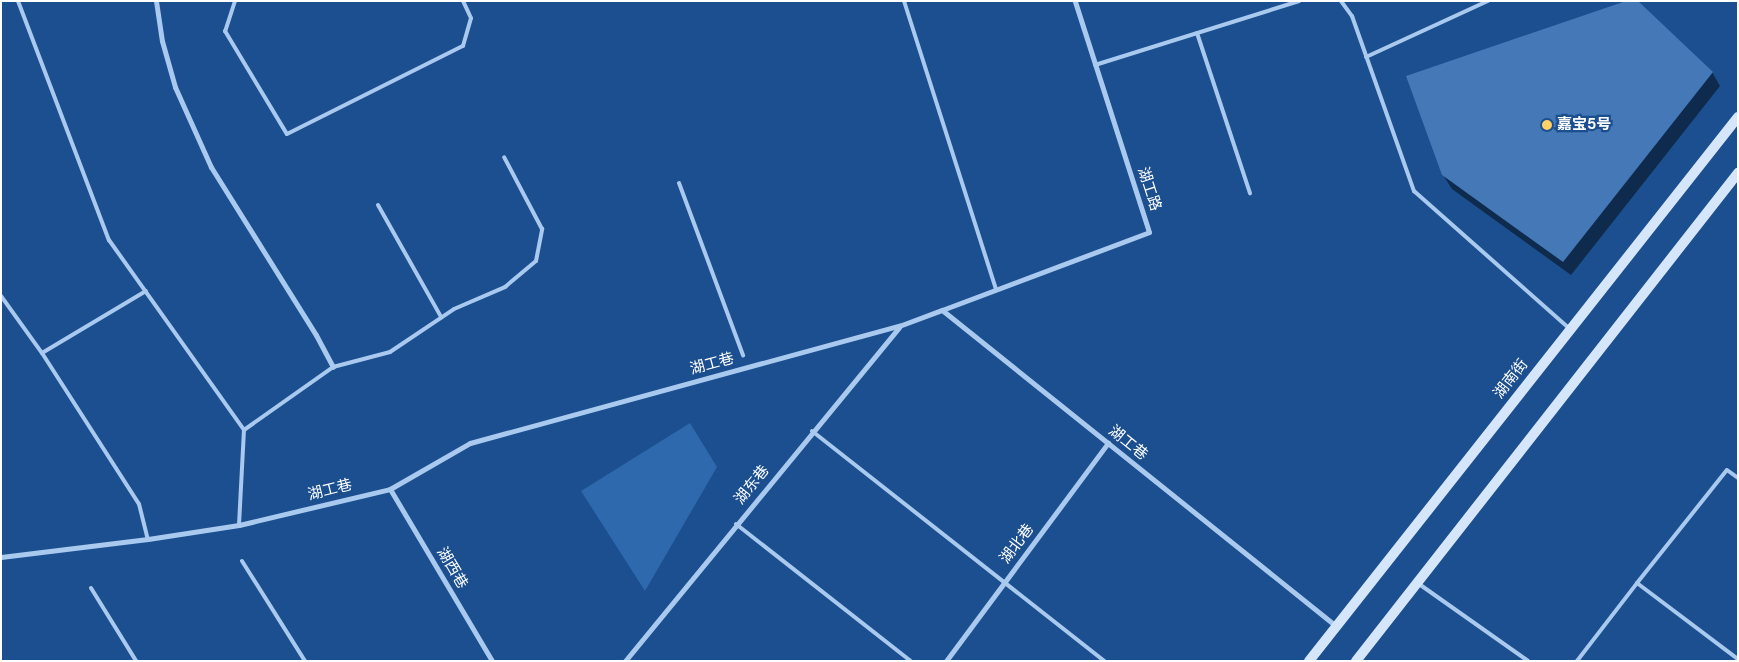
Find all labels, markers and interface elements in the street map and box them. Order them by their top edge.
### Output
place label: 嘉宝5号 [1557,116,1611,134]
marker: 嘉宝5号 [1541,119,1553,131]
street label: 湖工路 [1133,165,1165,213]
street label: 湖工巷 [688,349,736,379]
street label: 湖南街 [1490,356,1532,402]
street label: 湖工巷 [1105,422,1151,464]
street label: 湖东巷 [731,462,773,508]
street label: 湖工巷 [306,476,354,504]
street label: 湖北巷 [996,521,1038,567]
street label: 湖西巷 [433,544,471,592]

